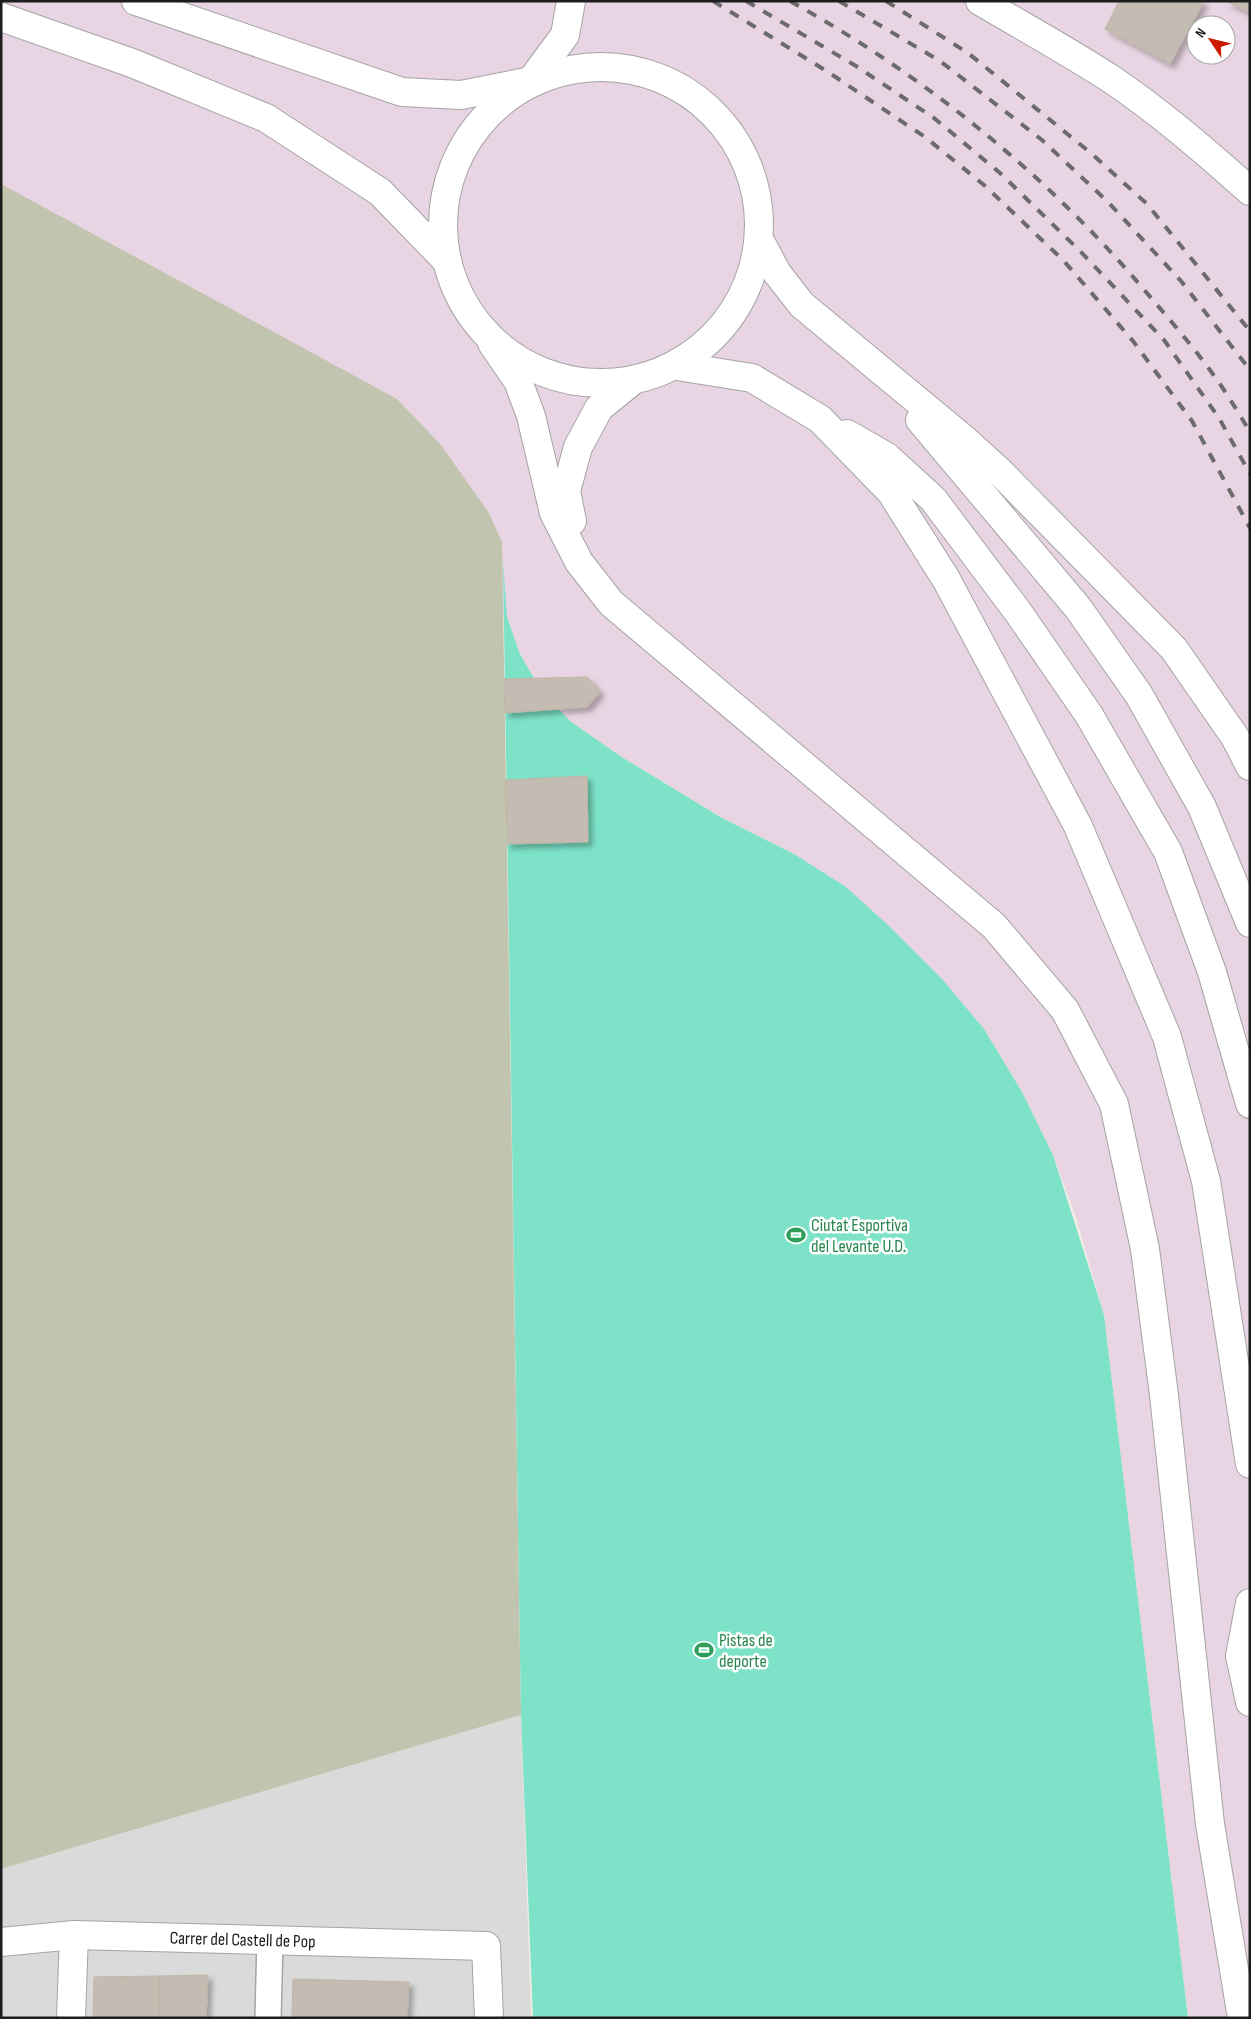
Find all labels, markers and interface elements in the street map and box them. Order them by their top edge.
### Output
north arrow [1186,15,1236,65]
text: N [1192,25,1210,41]
place label: Ciutat Esportiva del Levante U.D. [811,1215,908,1257]
sports icon: Ciutat Esportiva del Levante U.D. [785,1224,807,1246]
place label: Pistas de deporte [719,1630,773,1672]
sports icon: Pistas de deporte [693,1639,715,1661]
street label: Carrer del Castell de Pop [169,1928,316,1952]

